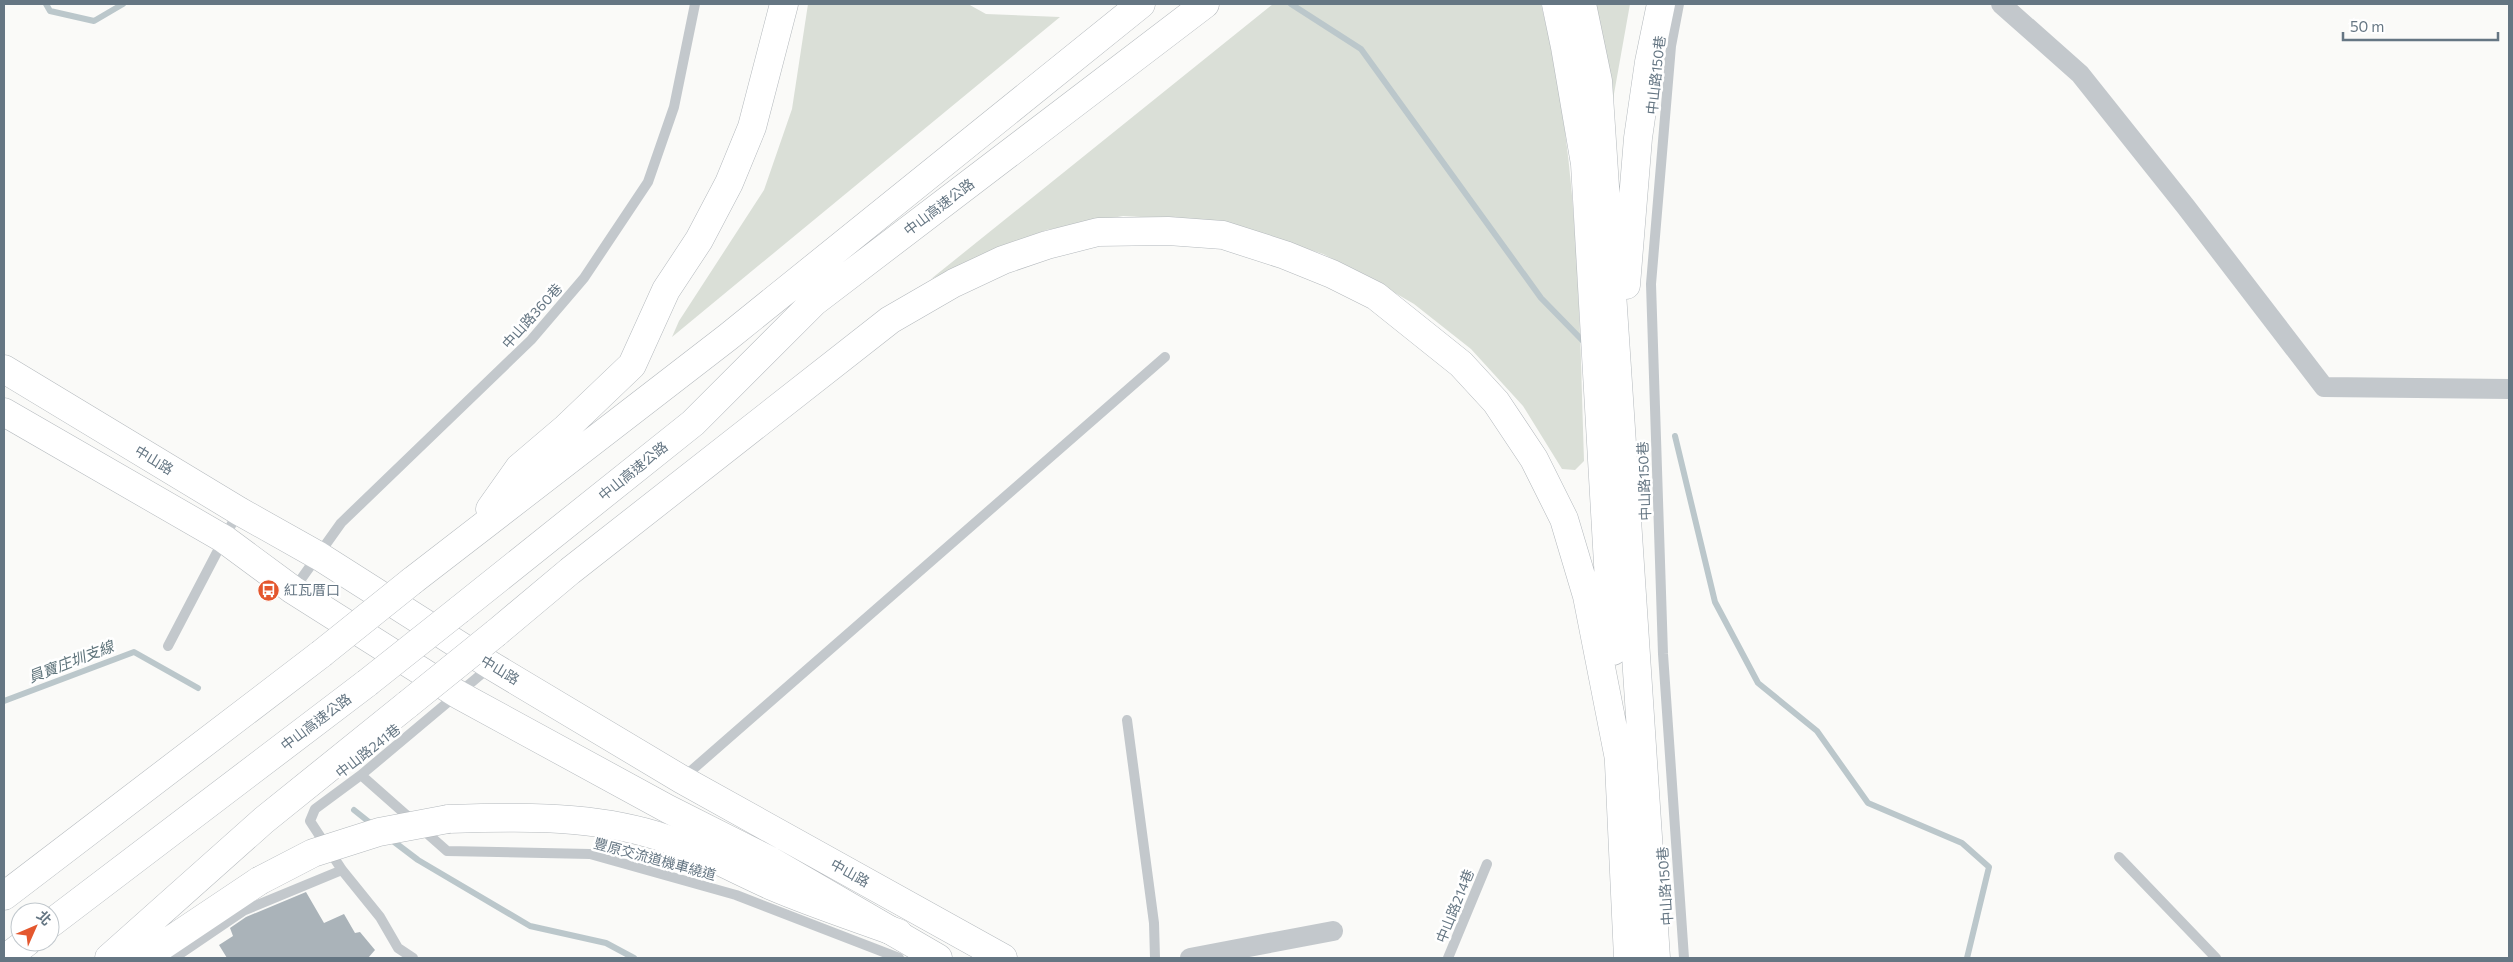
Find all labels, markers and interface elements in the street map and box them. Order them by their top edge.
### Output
scale bar [2343,10,2498,42]
text: 50 m [2350,17,2384,35]
street label: 中山路150巷 [1643,35,1668,115]
street label: 中山高速公路 [900,175,977,239]
street label: 中山路360巷 [498,280,565,352]
street label: 中山高速公路 [595,438,671,504]
street label: 中山路 [132,441,177,478]
street label: 中山路150巷 [1634,441,1653,521]
bus stop icon: 紅瓦厝口 [256,578,280,602]
place label: 紅瓦厝口 [284,581,340,598]
water label: 員寶庄圳支線 [25,636,118,686]
street label: 中山路 [478,651,523,688]
street label: 中山高速公路 [277,690,354,754]
street label: 中山路241巷 [332,720,403,781]
street label: 豐原交流道機車繞道 [592,834,718,883]
street label: 中山路150巷 [1653,846,1676,926]
street label: 中山路 [828,855,873,890]
street label: 中山路214巷 [1432,866,1477,945]
north arrow [10,902,60,952]
text: 北 [34,906,56,928]

